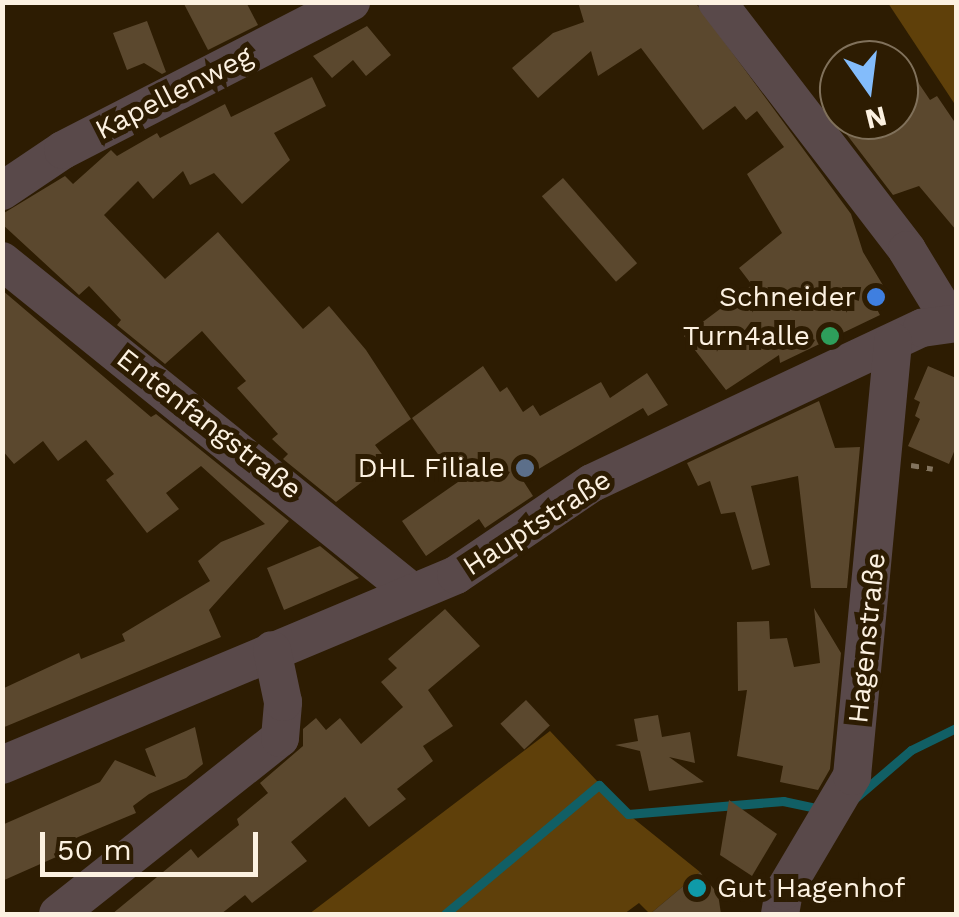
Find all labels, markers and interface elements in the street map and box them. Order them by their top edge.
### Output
street label: Kapellenweg [90,39,258,147]
north arrow [819,40,919,140]
text: N [862,99,890,136]
place label: Schneider [719,280,856,314]
marker: Schneider [865,286,887,308]
place label: Turn4alle [683,319,810,353]
marker: Turn4alle [819,325,841,347]
street label: Entenfangstraße [110,341,308,507]
place label: DHL Filiale [357,451,505,485]
marker: DHL Filiale [514,457,536,479]
street label: Hauptstraße [457,463,617,583]
street label: Hagenstraße [841,551,893,725]
scale bar [45,812,262,874]
text: 50 m [57,832,132,867]
place label: Gut Hagenhof [717,871,905,905]
marker: Gut Hagenhof [686,877,708,899]

